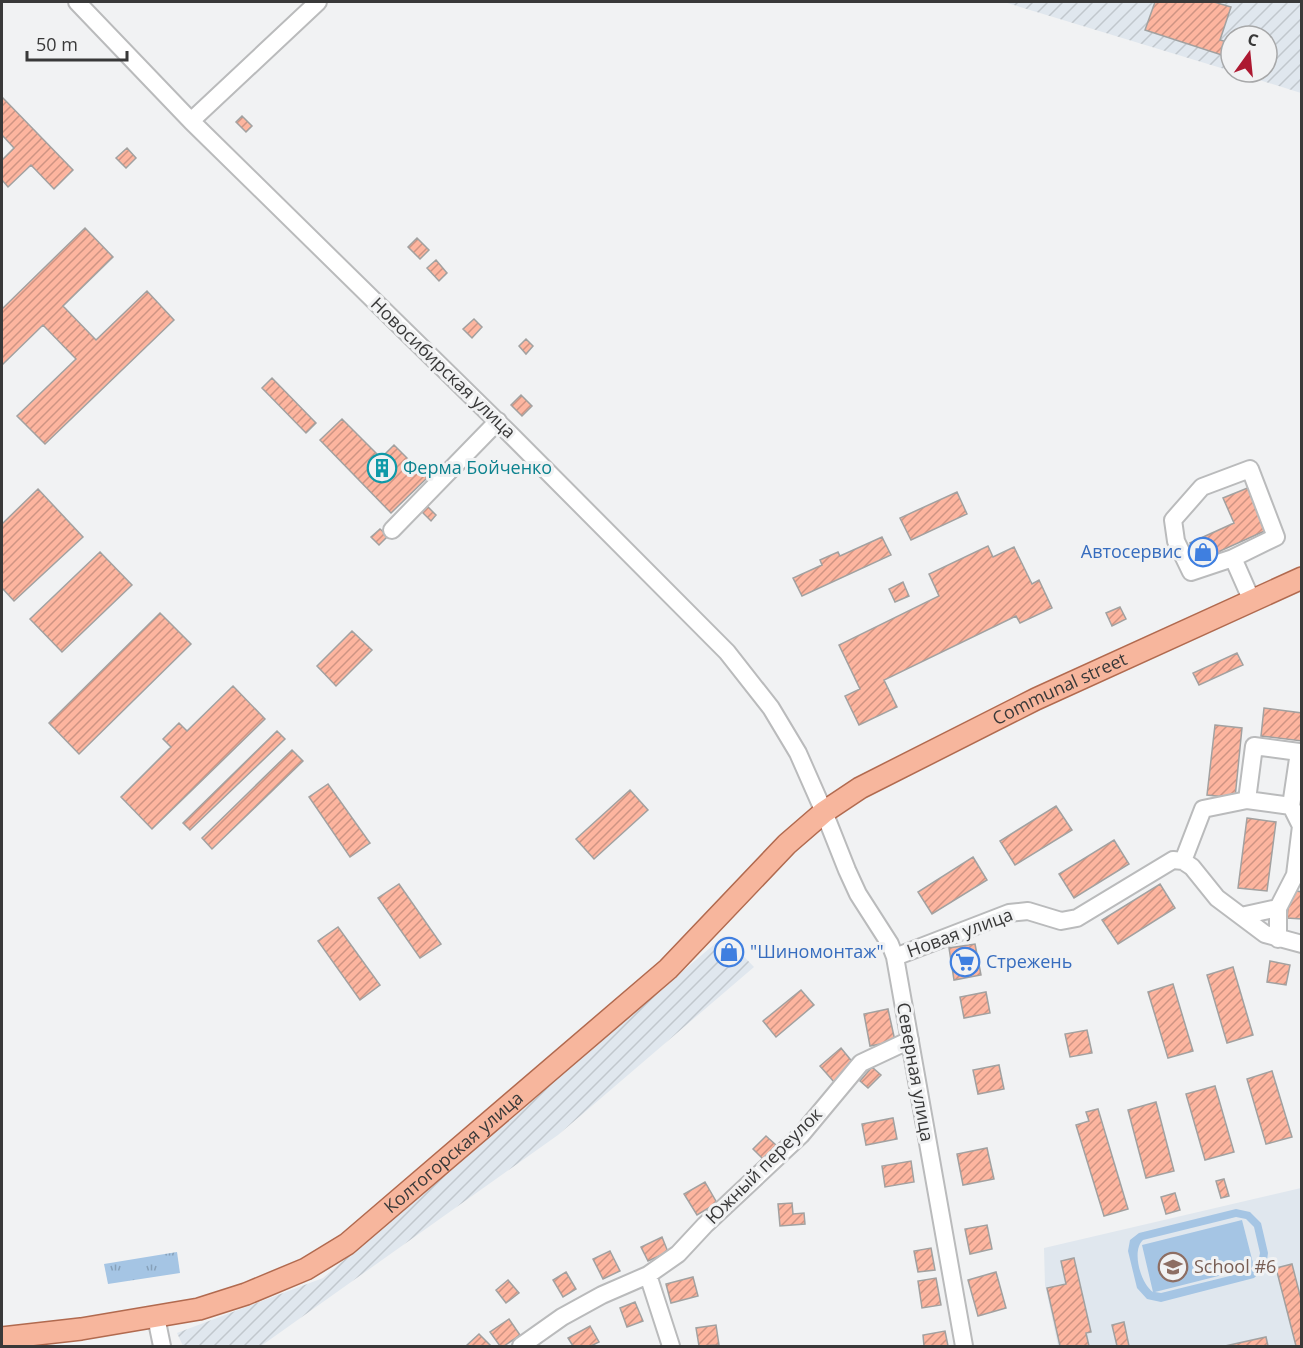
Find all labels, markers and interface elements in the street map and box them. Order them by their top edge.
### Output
scale bar [27,24,128,62]
north arrow [1219,24,1279,84]
text: С [1245,28,1261,51]
text: 50 m [36,32,78,56]
street label: Новосибирская улица [366,292,521,443]
building icon: Ферма Бойченко [366,452,398,484]
place label: Ферма Бойченко [403,455,552,479]
shop icon: Автосервис [1187,536,1219,568]
place label: Автосервис [1081,539,1182,563]
street label: Communal street [988,646,1130,730]
street label: Новая улица [903,902,1016,962]
shop icon: "Шиномонтаж" [713,936,745,968]
place label: "Шиномонтаж" [750,939,884,963]
supermarket icon: Стрежень [949,946,981,978]
place label: Стрежень [986,949,1072,973]
street label: Северная улица [892,1000,940,1143]
street label: Колтогорская улица [378,1086,528,1218]
street label: Южный переулок [700,1101,827,1229]
school or university icon: School #6 [1157,1251,1189,1283]
place label: School #6 [1194,1254,1276,1278]

